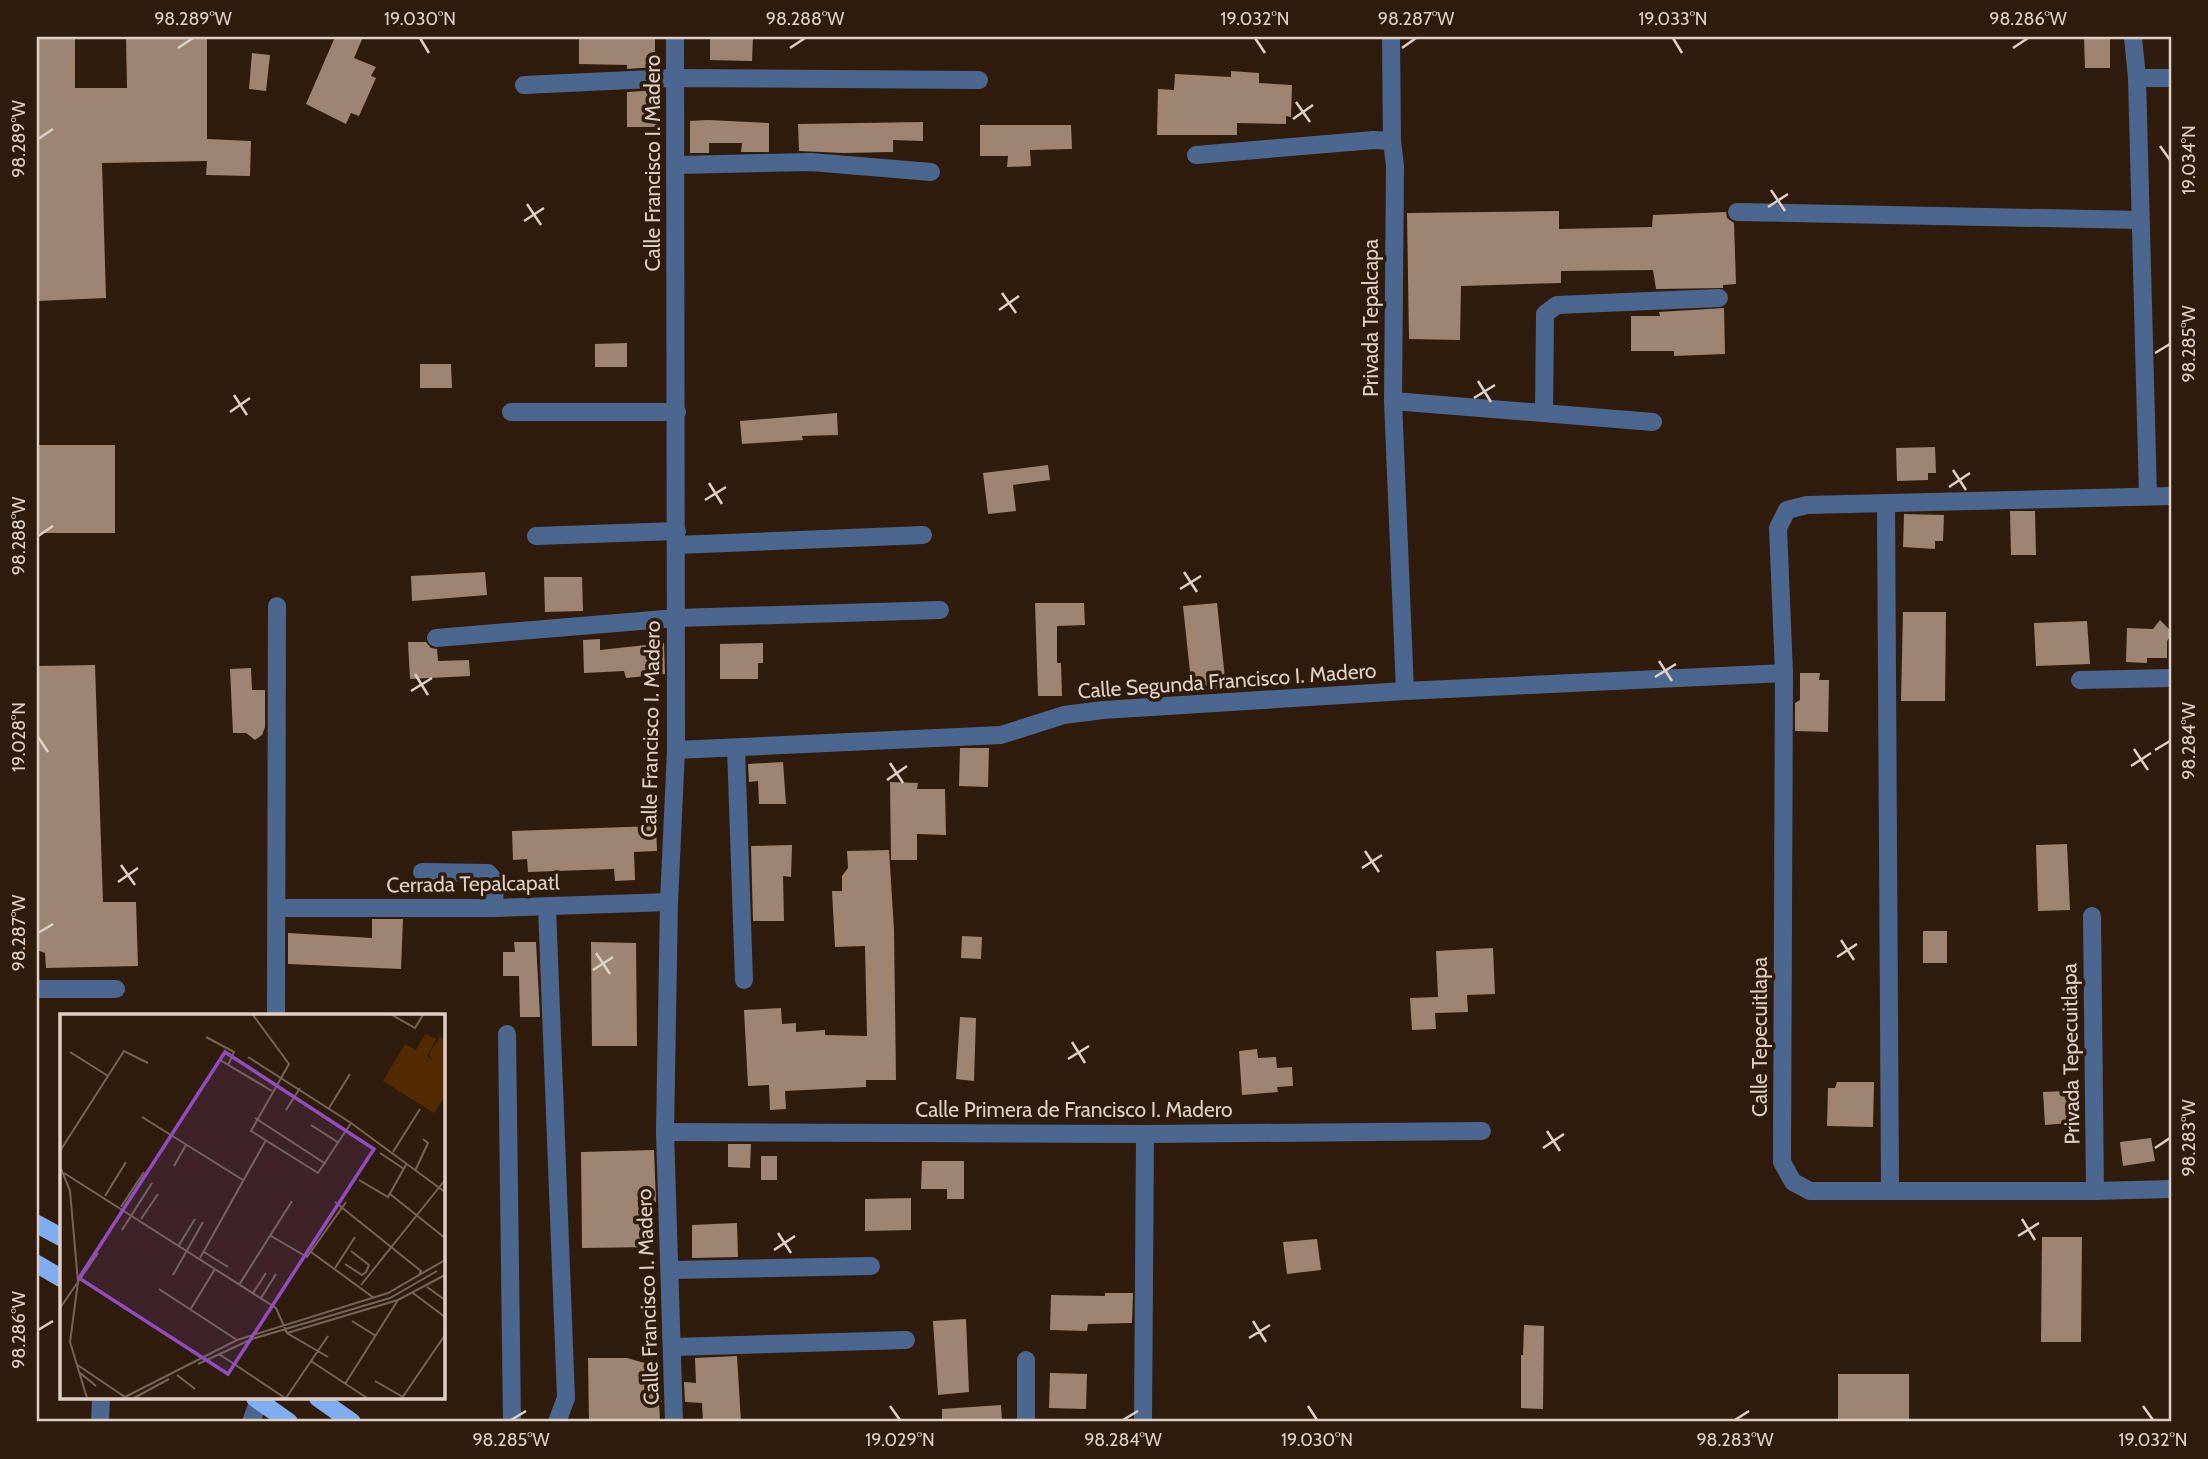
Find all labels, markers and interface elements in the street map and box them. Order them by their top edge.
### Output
text: 98.289°W [154,8,232,30]
text: 19.030°N [384,8,456,30]
text: 98.288°W [766,8,844,30]
text: 19.032°N [1221,8,1289,30]
text: 98.287°W [1378,8,1454,30]
text: 19.033°N [1638,8,1708,30]
text: 98.286°W [1989,8,2067,30]
street label: Calle Francisco I. Madero [640,55,665,271]
text: 98.289°W [8,100,30,178]
text: 19.034°N [2178,125,2200,195]
street label: Privada Tepalcapa [1358,239,1383,397]
text: 98.285°W [2178,305,2200,383]
text: 98.288°W [8,497,30,575]
street label: Calle Francisco I. Madero [636,620,665,838]
street label: Calle Segunda Francisco I. Madero [1077,658,1377,703]
text: 19.028°N [8,702,30,772]
text: 98.284°W [2178,702,2200,780]
street label: Cerrada Tepalcapatl [386,869,560,898]
text: 98.287°W [8,895,30,971]
street label: Calle Tepecuitlapa [1747,957,1772,1117]
street label: Privada Tepecuitlapa [2056,963,2085,1145]
inset map [60,1014,444,1400]
street label: Calle Primera de Francisco I. Madero [915,1097,1233,1122]
text: 98.283°W [2178,1099,2200,1177]
street label: Calle Francisco I. Madero [631,1188,664,1406]
text: 98.286°W [8,1291,30,1369]
text: 98.285°W [472,1429,550,1451]
text: 19.029°N [865,1429,935,1451]
text: 98.284°W [1084,1429,1162,1451]
text: 19.030°N [1281,1429,1353,1451]
text: 98.283°W [1696,1429,1774,1451]
text: 19.032°N [2119,1429,2187,1451]

